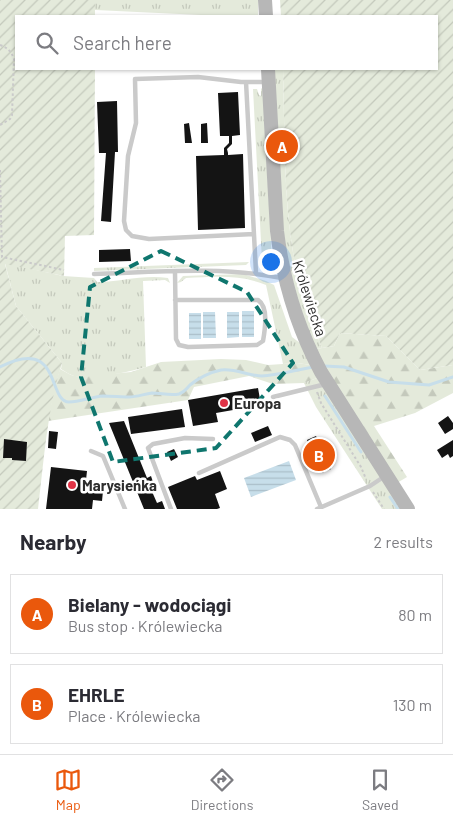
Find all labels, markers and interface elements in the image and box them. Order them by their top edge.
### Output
search box [15,15,438,70]
icon: search [33,29,61,57]
text: Search here [73,31,172,54]
pin: A [266,127,298,165]
your location [258,249,284,275]
street label: Królewiecka [289,257,331,339]
place label: Europa [234,394,281,412]
marker: Europa [218,397,230,409]
pin: B [303,436,335,474]
place label: Marysieńka [82,476,157,494]
marker: Marysieńka [66,479,78,491]
text: Nearby [20,529,86,554]
text: 2 results [374,532,433,551]
text: Bielany - wodociągi [68,593,231,616]
text: A [32,605,42,624]
text: 80 m [398,605,432,624]
text: Bus stop · Królewiecka [68,616,222,635]
text: EHRLE [68,683,125,706]
text: B [32,695,42,714]
text: 130 m [393,695,432,714]
text: Place · Królewiecka [68,706,201,725]
tab: Map [54,766,82,813]
tab: Directions [191,766,253,813]
tab: Saved [362,766,399,813]

